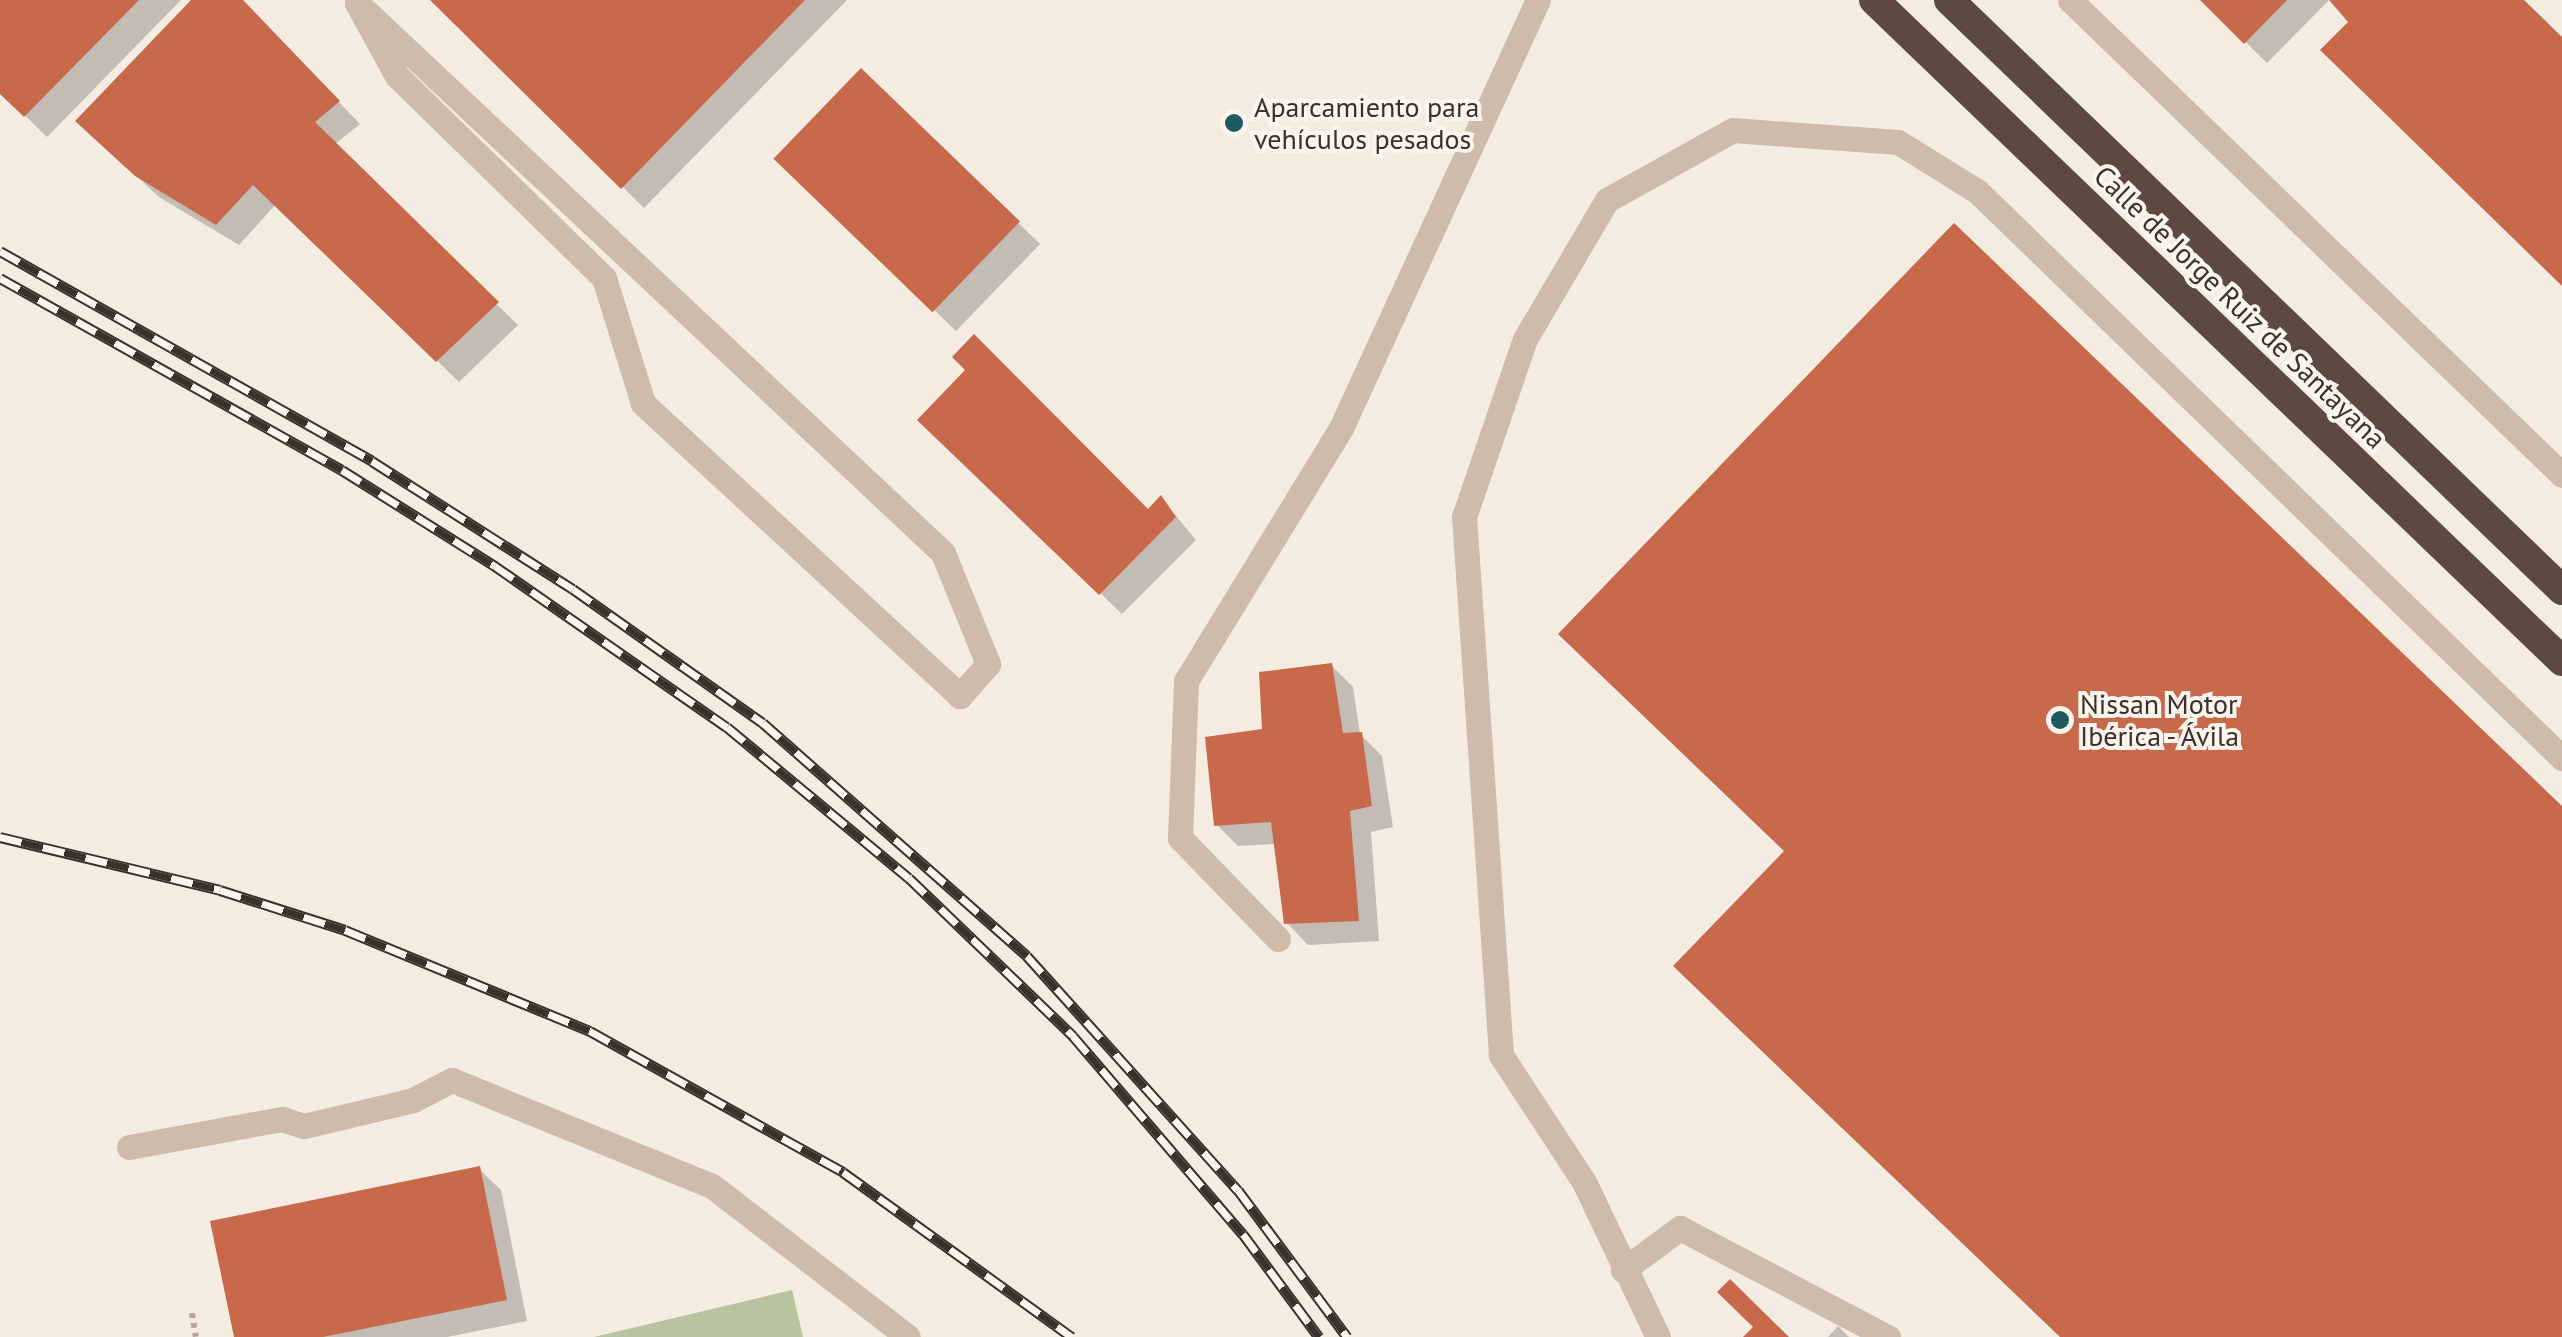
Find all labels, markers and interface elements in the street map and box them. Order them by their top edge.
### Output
place label: Aparcamiento para vehículos pesados [1254,90,1479,156]
marker: Aparcamiento para vehículos pesados [1223,112,1245,134]
street label: Calle de Jorge Ruiz de Santayana [2087,158,2393,456]
place label: Nissan Motor Ibérica - Ávila [2080,687,2245,753]
marker: Nissan Motor Ibérica - Ávila [2049,709,2071,731]

